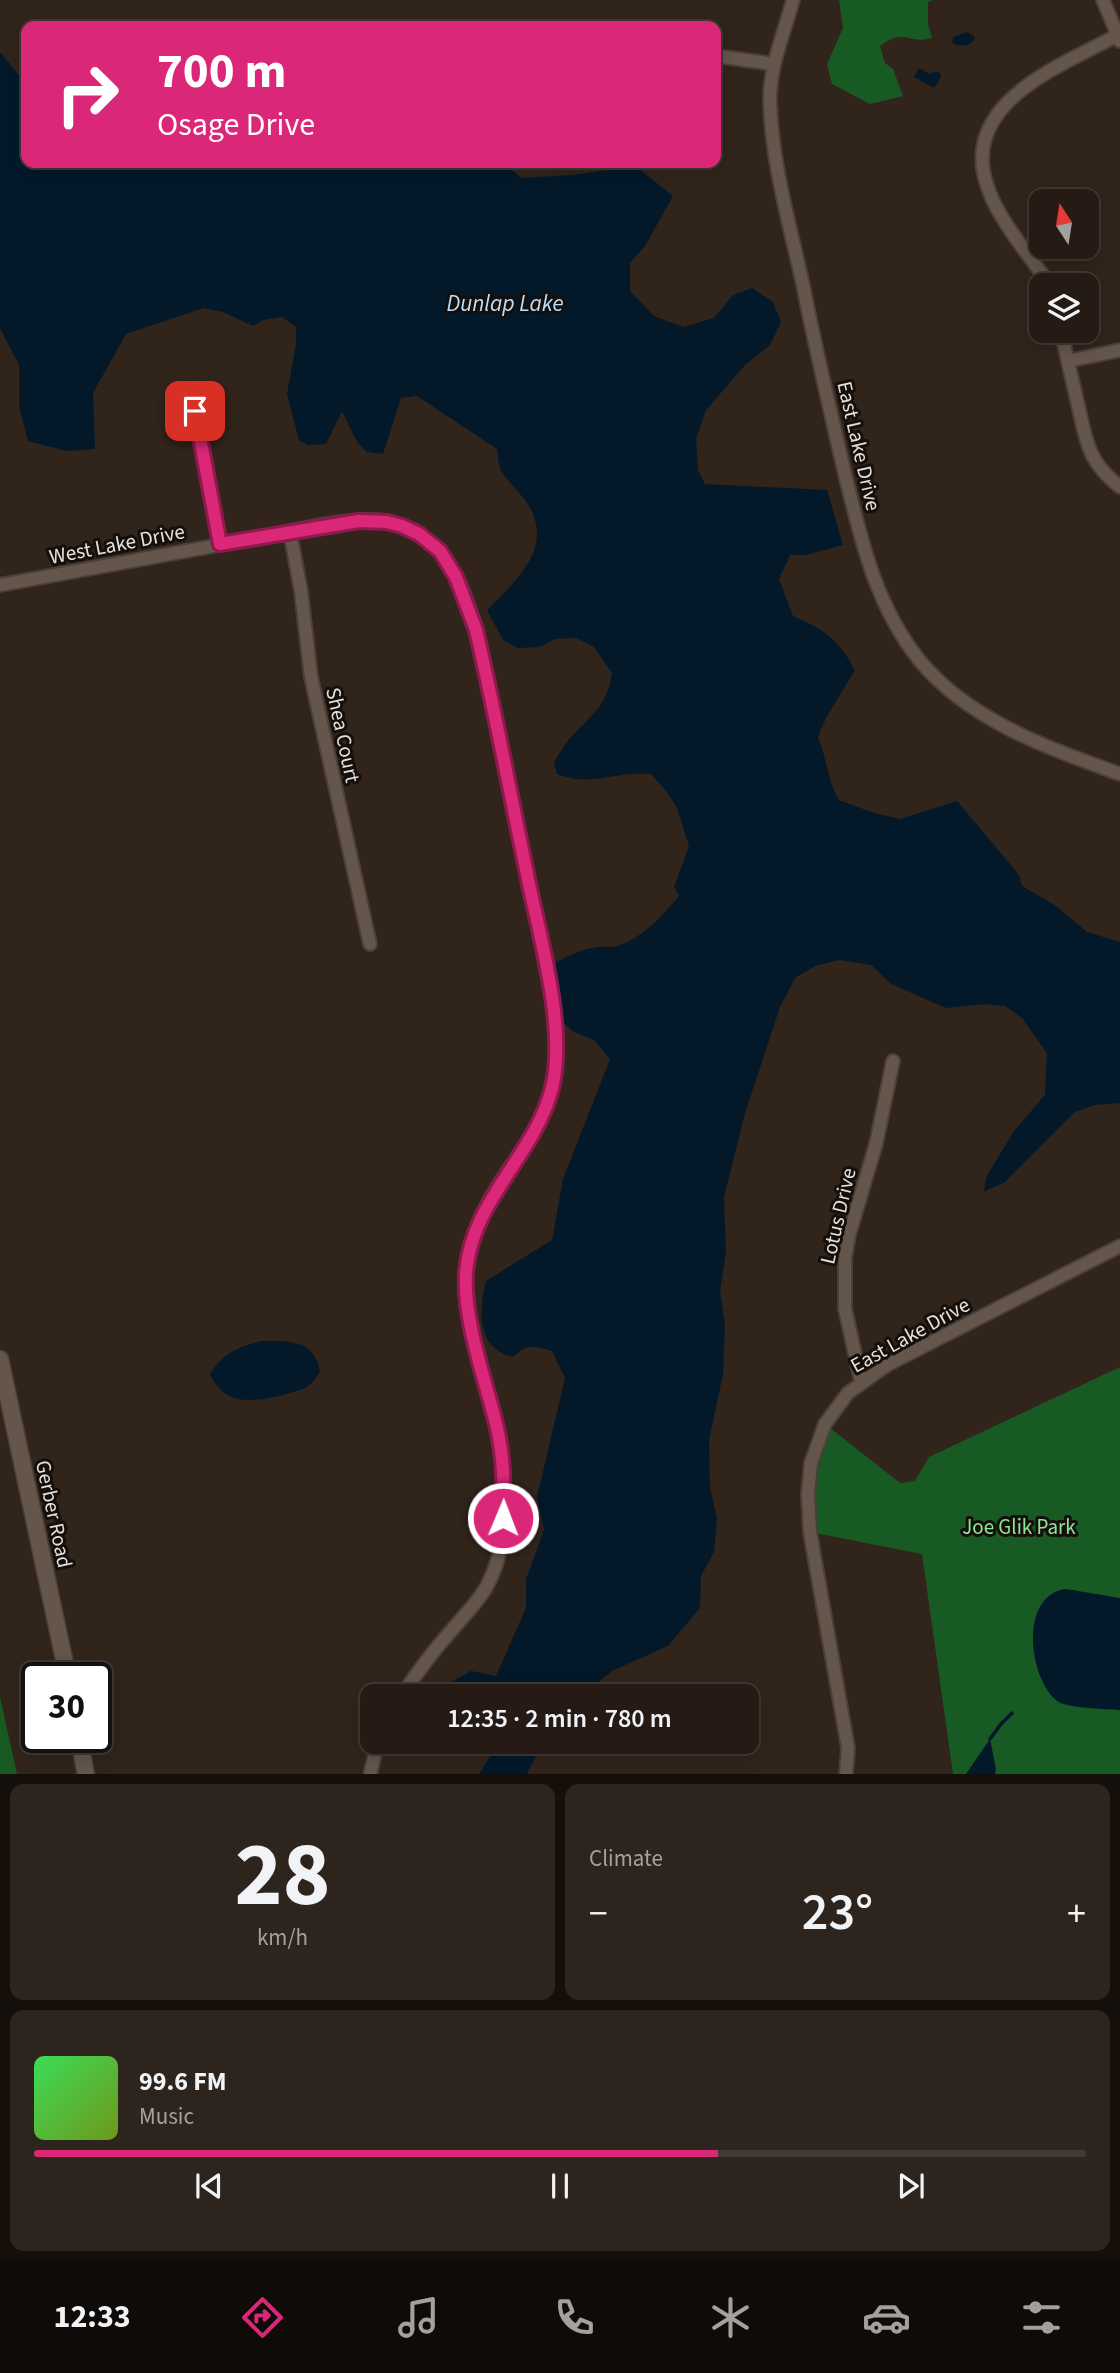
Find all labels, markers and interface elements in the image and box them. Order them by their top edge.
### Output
text: 700 m [157,37,286,107]
icon: right [42,49,133,140]
text: Osage Drive [157,102,315,148]
north arrow [1029,189,1099,259]
map controls [1029,189,1099,343]
button: layers [1029,273,1099,343]
water label: Dunlap Lake [447,287,563,320]
street label: East Lake Drive [830,378,888,514]
pin [165,381,225,441]
icon: arrive [176,392,214,430]
street label: West Lake Drive [47,516,187,572]
street label: Shea Court [318,685,368,785]
street label: Lotus Drive [812,1165,864,1267]
street label: East Lake Drive [845,1290,975,1380]
street label: Gerber Road [28,1457,80,1571]
position arrow [466,1481,540,1555]
park label: Joe Glik Park [962,1512,1076,1542]
speed limit sign: 30 [21,1662,112,1753]
text: 12:35 · 2 min · 780 m [447,1700,672,1737]
text: 28 [234,1811,331,1940]
text: Climate [589,1842,663,1875]
text: 23° [802,1876,873,1950]
text: − [589,1887,608,1941]
text: + [1067,1887,1086,1941]
text: km/h [257,1921,308,1954]
text: 99.6 FM [139,2063,227,2100]
text: Music [139,2100,194,2133]
icon: previous [190,2167,228,2205]
icon: pause [541,2167,579,2205]
icon: next [892,2167,930,2205]
icon: directions [238,2293,287,2342]
icon: music [394,2293,443,2342]
icon: phone [550,2293,599,2342]
icon: climate [706,2293,755,2342]
icon: car [862,2293,911,2342]
icon: filters [1017,2293,1066,2342]
text: 12:33 [53,2294,131,2340]

